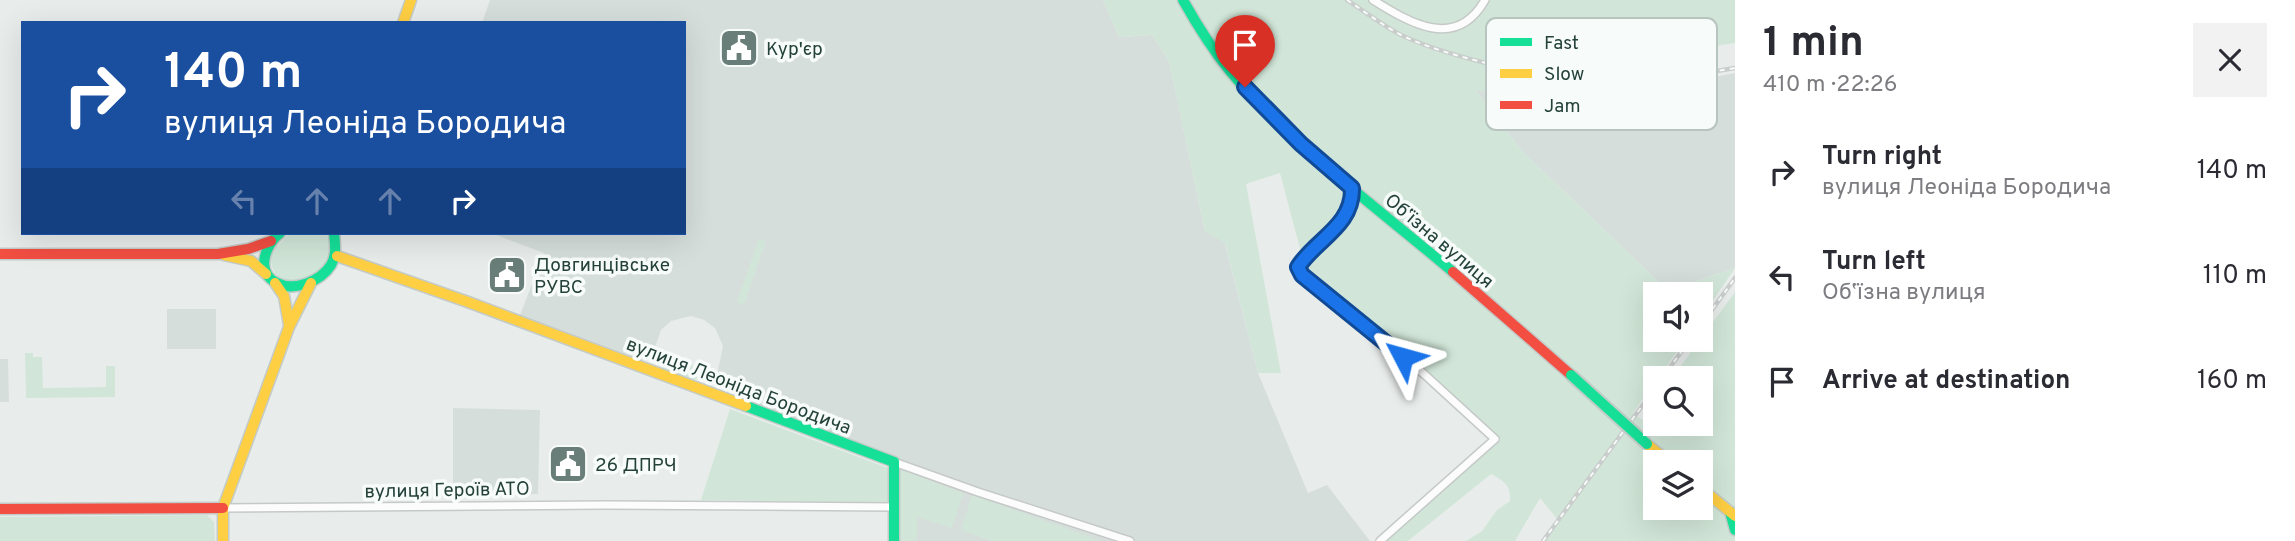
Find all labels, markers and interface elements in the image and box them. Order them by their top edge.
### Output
pin [1215,15,1275,87]
legend [1486,18,1717,130]
text: 1 min [1763,18,1864,71]
button: close [2193,23,2267,97]
icon: arrive [1226,26,1264,64]
public building icon: Кур'єр [718,27,760,69]
text: Fast [1544,32,1579,56]
place label: Кур'єр [766,38,823,62]
text: 140 m [164,44,303,106]
icon: right [49,49,140,140]
text: Slow [1544,63,1584,87]
text: 410 m · 22:26 [1763,71,1897,100]
text: Jam [1544,95,1581,119]
text: вулиця Леоніда Бородича [164,105,566,145]
text: Turn right [1822,141,1942,174]
icon: right [1763,153,1801,191]
text: 140 m [2197,155,2267,188]
text: вулиця Леоніда Бородича [1822,174,2111,203]
icon: left [225,182,263,220]
icon: ahead [298,182,336,220]
icon: ahead [371,182,409,220]
icon: right [444,182,482,220]
street label: Обʼїзна вулиця [1379,189,1498,294]
text: Turn left [1822,246,1926,279]
public building icon: Довгинцівське РУВС [486,254,528,296]
place label: Довгинцівське РУВС [534,254,670,300]
icon: left [1763,258,1801,296]
text: 110 m [2203,260,2267,293]
text: Обʼїзна вулиця [1822,279,1986,308]
map controls [1643,282,1713,520]
button: sound [1643,282,1713,352]
position arrow [1366,320,1440,394]
street label: вулиця Леоніда Бородича [622,333,854,441]
icon: arrive [1763,363,1801,401]
text: Arrive at destination [1822,365,2070,398]
text: 160 m [2197,365,2267,398]
button: search [1643,366,1713,436]
public building icon: 26 ДПРЧ [547,443,589,485]
button: layers [1643,450,1713,520]
place label: 26 ДПРЧ [595,454,677,478]
street label: вулиця Героїв АТО [364,478,530,504]

